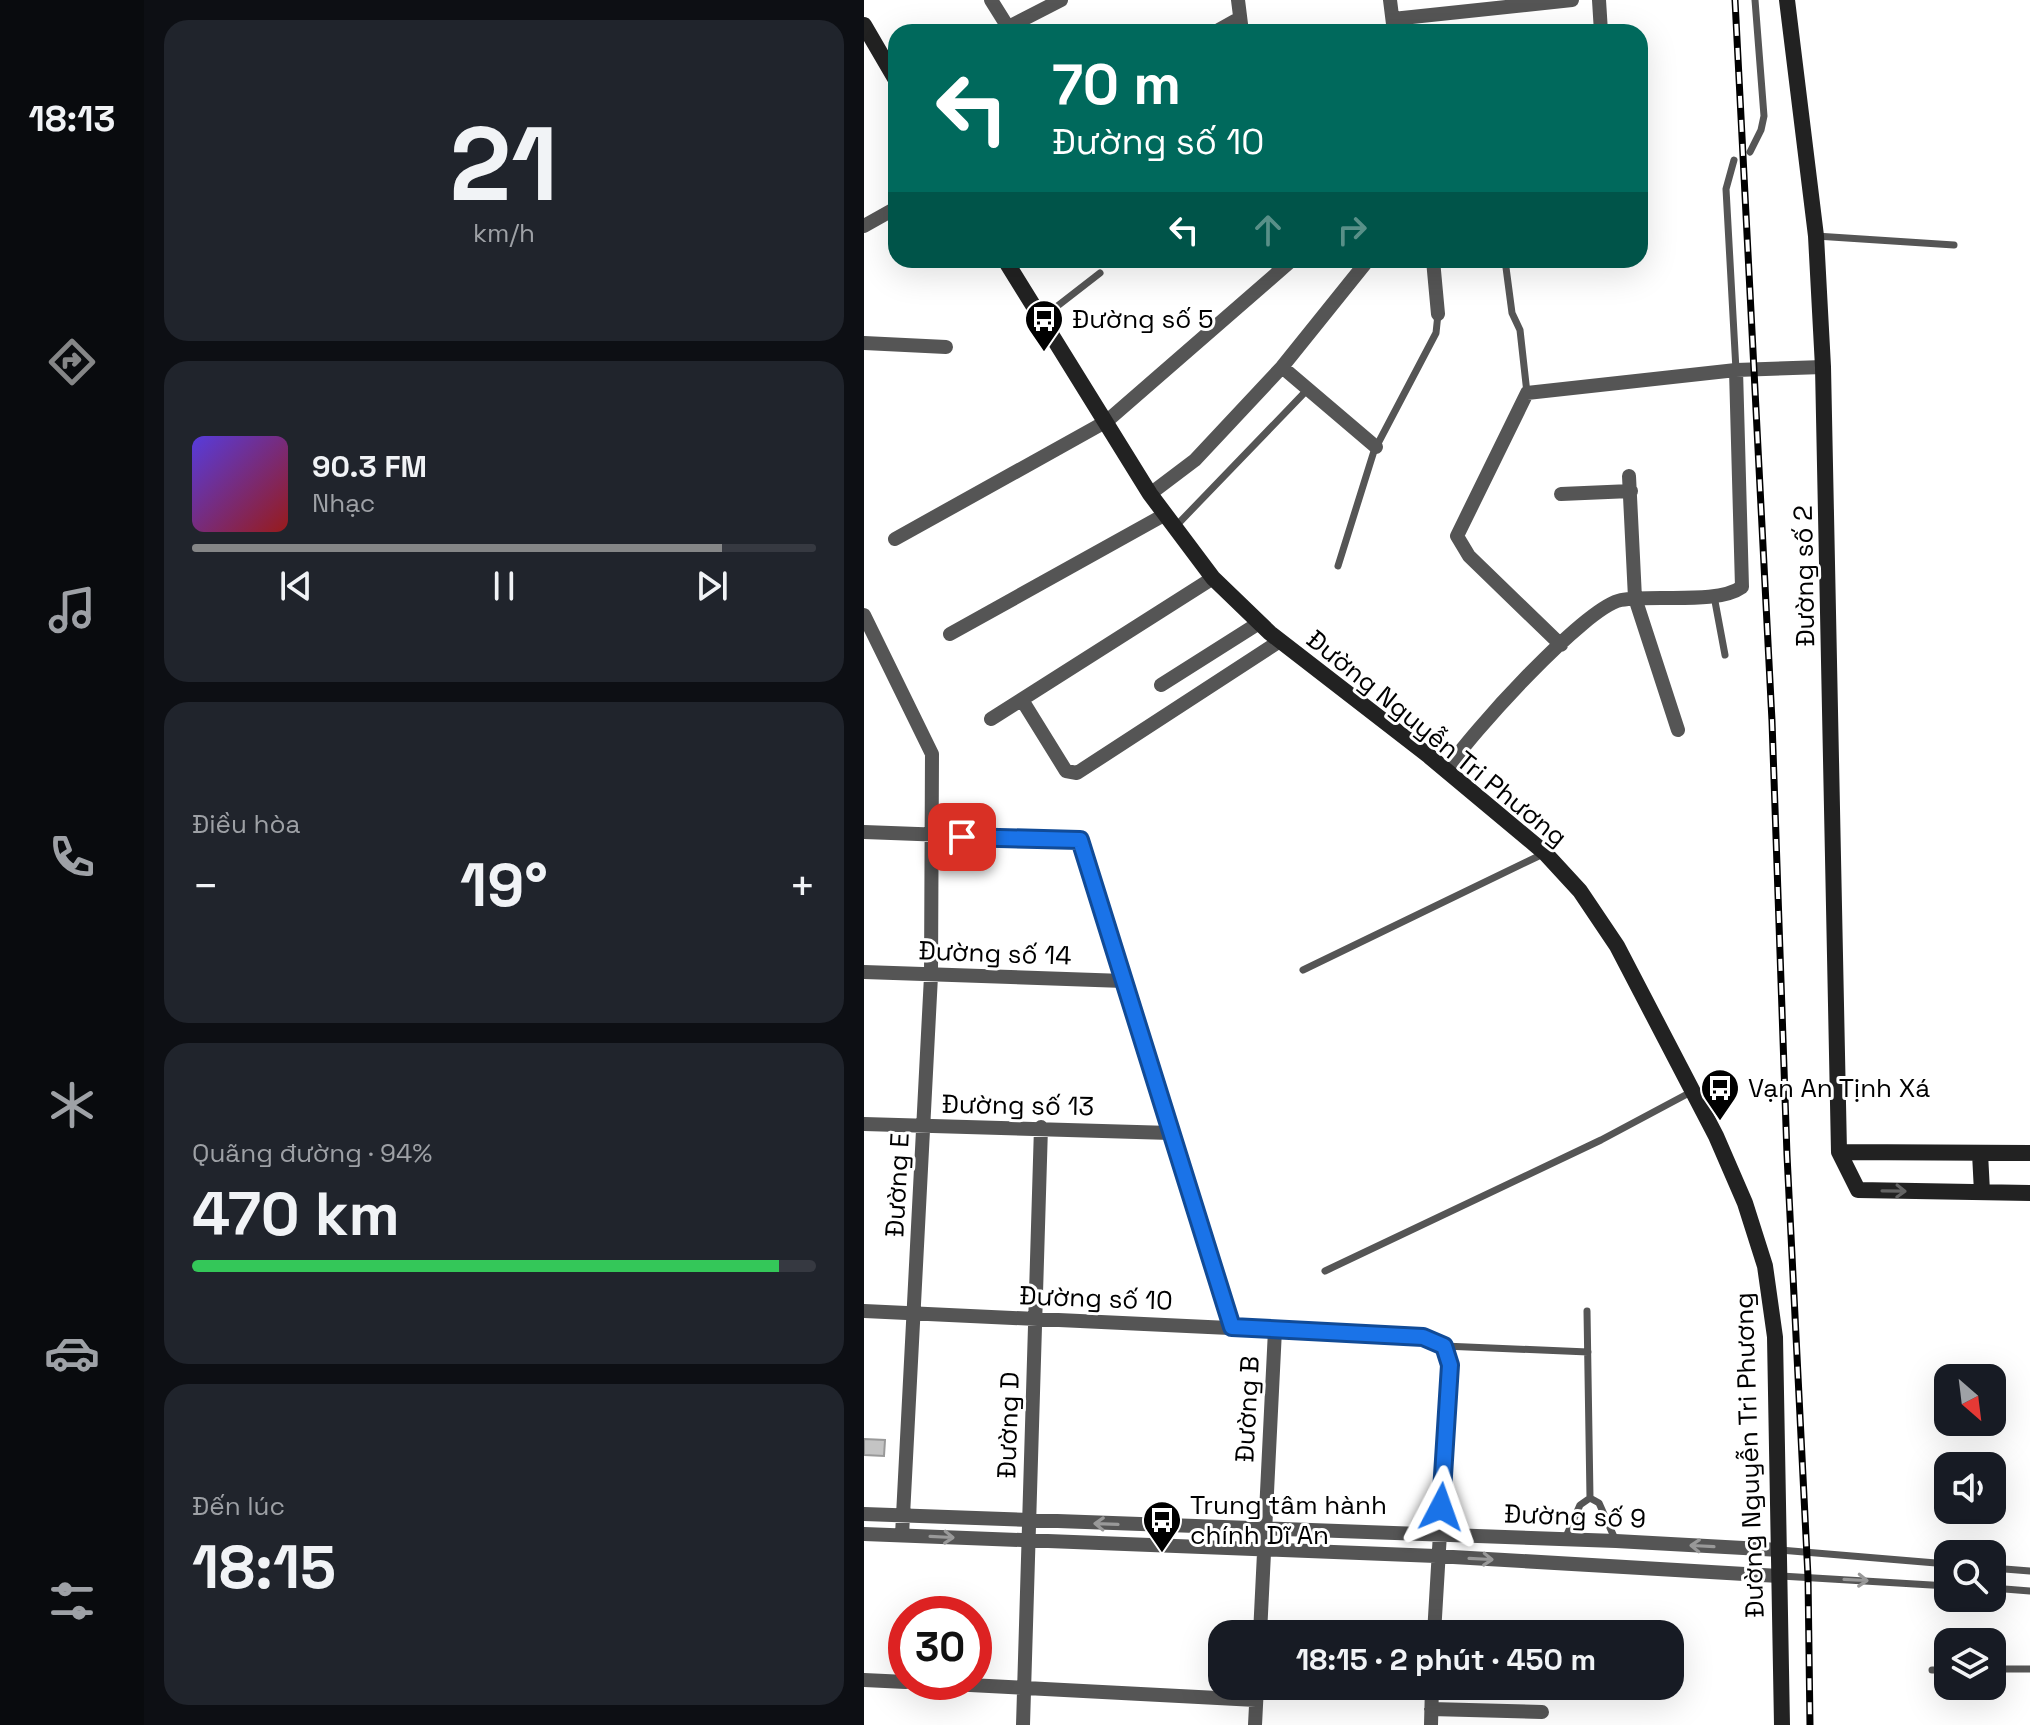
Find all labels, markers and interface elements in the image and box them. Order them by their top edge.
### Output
text: 70 m [1052,49,1181,120]
icon: left [920,56,1024,160]
text: 18:13 [29,96,115,142]
text: 21 [450,98,558,230]
text: Đường số 10 [1052,119,1264,165]
icon: left [1162,208,1206,252]
icon: ahead [1246,208,1290,252]
icon: right [1330,208,1374,252]
text: km/h [473,216,535,250]
bus stop icon: Đường số 5 [1023,298,1065,353]
place label: Đường số 5 [1072,302,1213,336]
icon: directions [44,334,100,390]
text: 90.3 FM [312,447,427,486]
text: Nhạc [312,486,375,520]
street label: Đường số 2 [1786,505,1822,647]
icon: previous [274,564,318,608]
icon: pause [482,564,526,608]
icon: next [690,564,734,608]
icon: music [44,582,100,638]
street label: Đường Nguyễn Tri Phương [1300,622,1574,854]
pin [928,803,996,871]
text: Điều hòa [192,807,301,841]
icon: arrive [940,815,984,859]
icon: phone [44,829,100,885]
text: 19° [460,847,548,924]
text: − [192,858,219,914]
text: + [789,858,816,914]
street label: Đường số 14 [918,933,1072,973]
bus stop icon: Vạn An Tịnh Xá [1699,1067,1741,1122]
place label: Vạn An Tịnh Xá [1748,1071,1930,1105]
icon: climate [44,1077,100,1133]
street label: Đường số 13 [941,1087,1095,1123]
street label: Đường E [877,1132,917,1238]
text: Quãng đường · 94% [192,1136,432,1170]
text: 470 km [192,1176,400,1253]
one-way arrow [1880,1183,1907,1199]
street label: Đường số 10 [1019,1278,1173,1318]
street label: Đường Nguyễn Tri Phương [1726,1292,1772,1618]
icon: car [44,1325,100,1381]
street label: Đường B [1227,1355,1267,1463]
north arrow [1934,1364,2006,1436]
map controls [1934,1364,2006,1700]
street label: Đường D [989,1371,1027,1479]
button: sound [1934,1452,2006,1524]
position arrow [1399,1465,1483,1549]
place label: Trung tâm hành chính Dĩ An [1190,1488,1387,1552]
text: Đến lúc [192,1489,285,1523]
street label: Đường số 9 [1504,1497,1646,1535]
bus stop icon: Trung tâm hành chính Dĩ An [1141,1499,1183,1554]
one-way arrow [1093,1517,1120,1532]
text: 18:15 [192,1529,336,1606]
one-way arrow [928,1530,955,1545]
one-way arrow [1689,1538,1716,1553]
button: search [1934,1540,2006,1612]
one-way arrow [1468,1551,1494,1566]
icon: filters [44,1573,100,1629]
one-way arrow [1843,1573,1869,1588]
speed limit sign: 30 [888,1596,992,1700]
button: layers [1934,1628,2006,1700]
text: 18:15 · 2 phút · 450 m [1296,1640,1596,1679]

